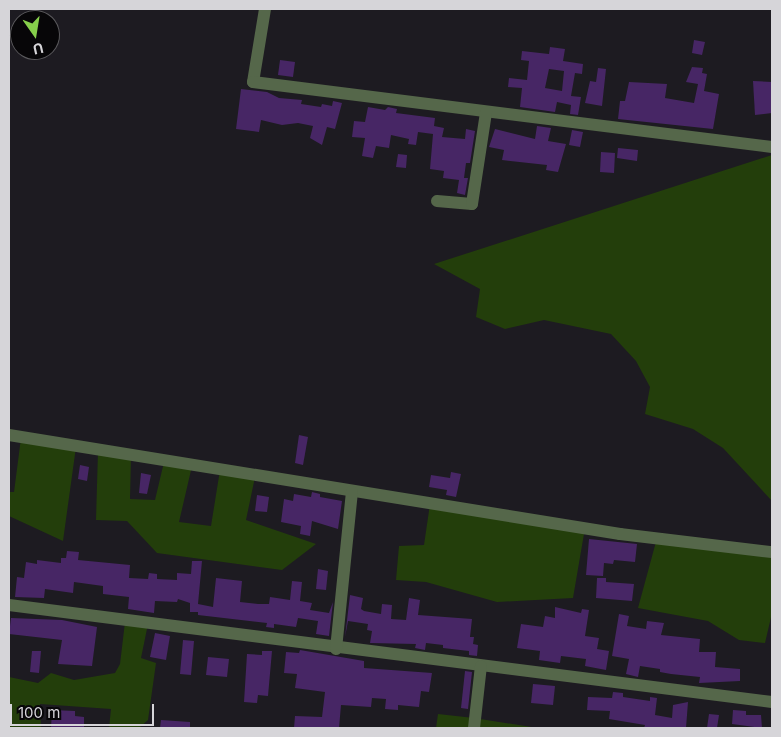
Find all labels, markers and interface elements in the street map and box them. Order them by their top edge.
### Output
north arrow [10,10,60,60]
text: U [31,40,45,59]
scale bar [12,694,156,726]
text: 100 m [18,703,60,722]

